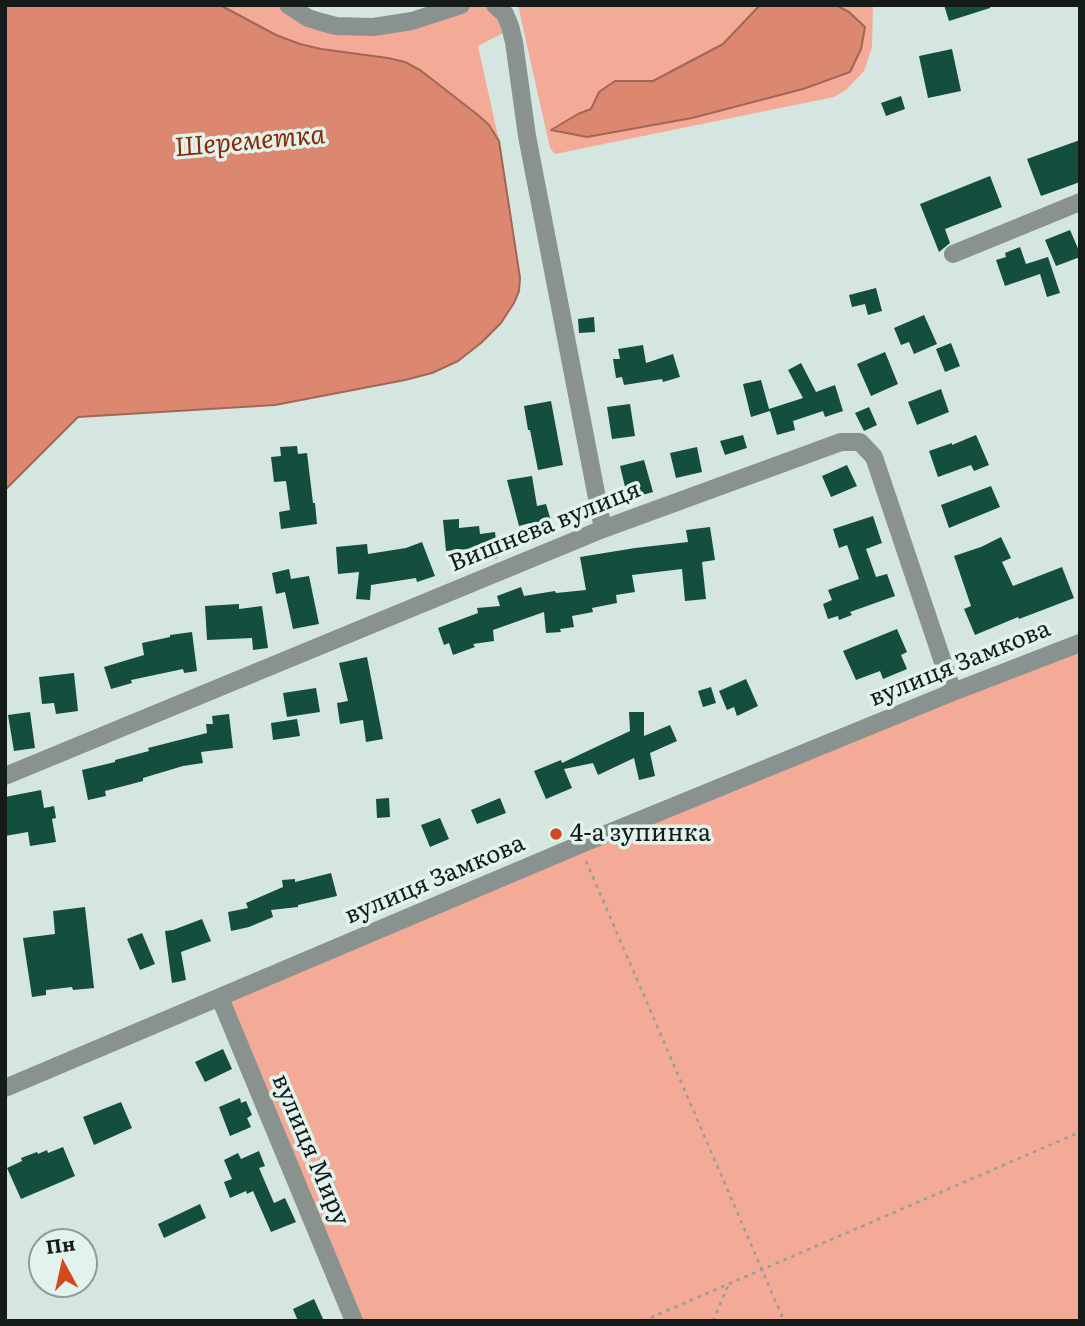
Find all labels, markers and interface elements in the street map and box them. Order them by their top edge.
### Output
water label: Шереметка [174,120,326,164]
street label: Вишнева вулиця [445,475,645,579]
street label: вулиця Замкова [865,615,1055,713]
place label: 4-а зупинка [570,820,711,848]
marker: 4-а зупинка [548,826,564,842]
street label: вулиця Замкова [341,829,529,931]
street label: вулиця Миру [265,1070,355,1230]
north arrow [28,1228,98,1298]
text: Пн [44,1228,77,1260]

